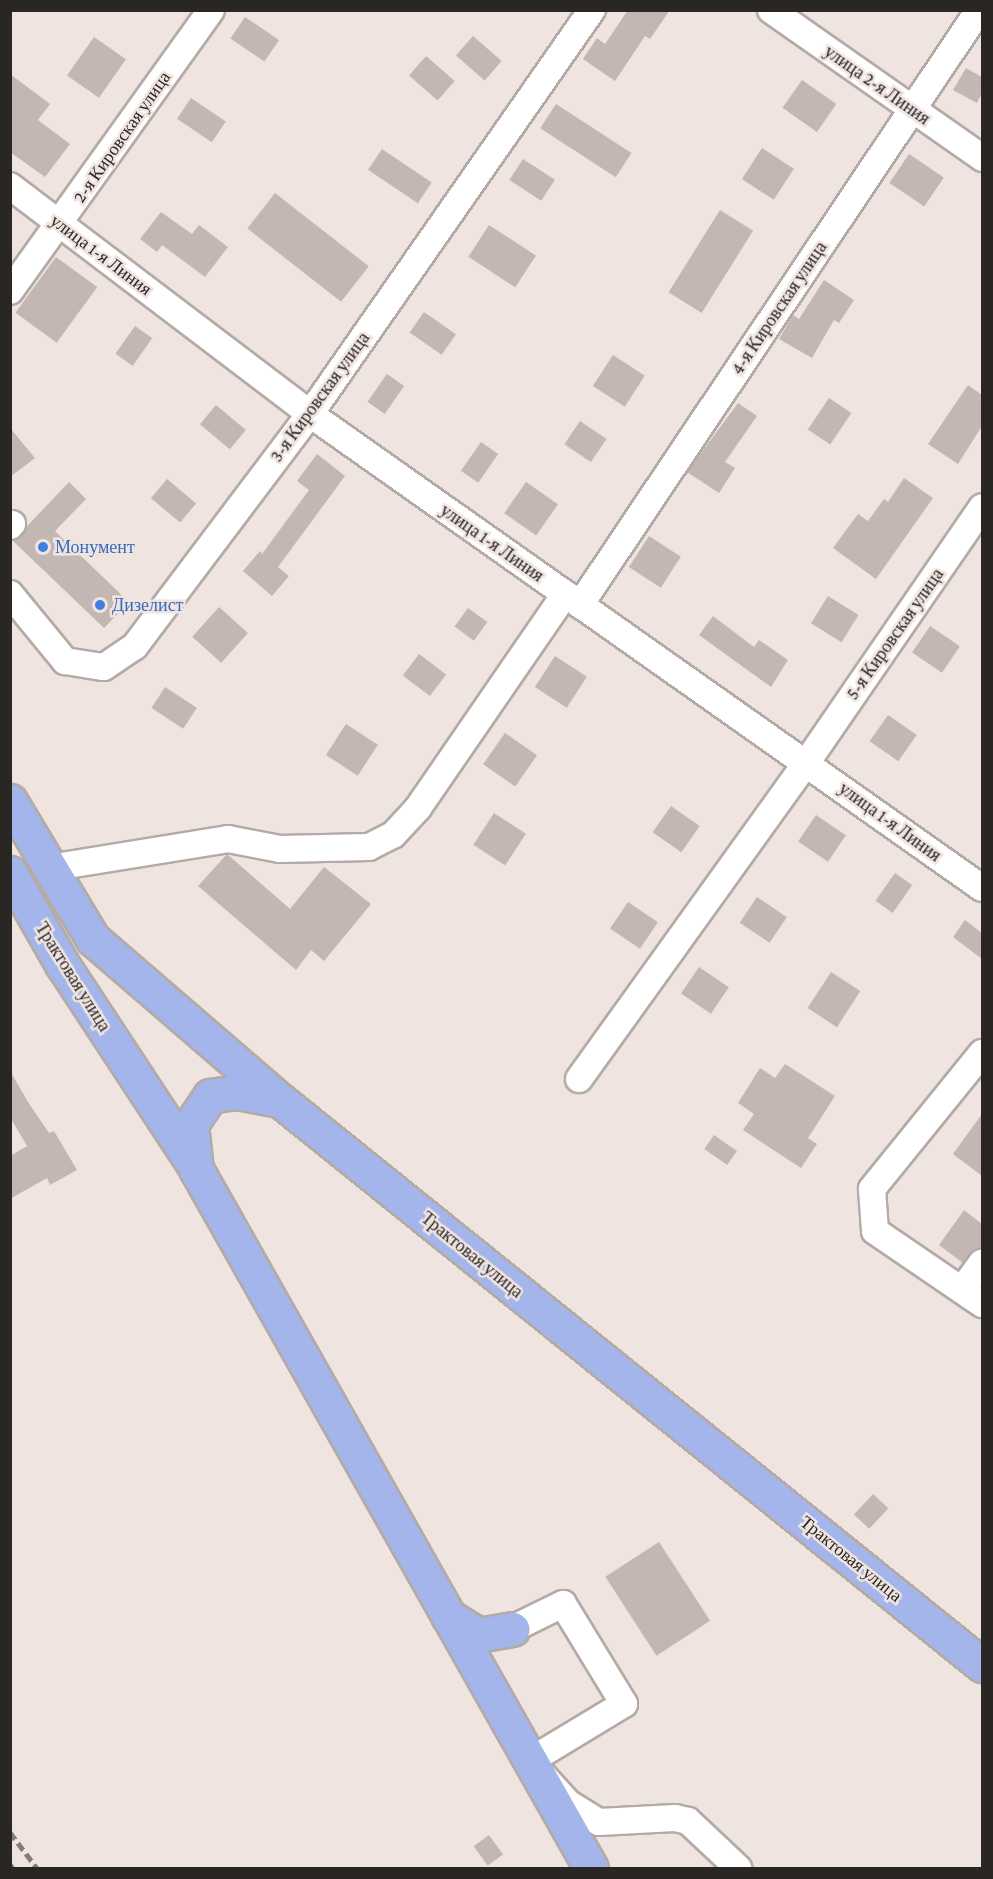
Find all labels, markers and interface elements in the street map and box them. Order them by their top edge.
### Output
street label: улица 2-я Линия [820,41,934,129]
street label: 2-я Кировская улица [69,67,175,207]
street label: улица 1-я Линия [46,210,156,300]
street label: 4-я Кировская улица [726,237,832,379]
street label: 3-я Кировская улица [266,328,374,466]
street label: улица 1-я Линия [436,499,548,587]
place label: Монумент [55,536,135,558]
marker: Монумент [36,540,50,554]
street label: 5-я Кировская улица [842,564,948,704]
place label: Дизелист [112,594,183,616]
marker: Дизелист [93,598,107,612]
street label: улица 1-я Линия [835,778,945,866]
street label: Трактовая улица [31,918,115,1036]
street label: Трактовая улица [417,1207,527,1303]
street label: Трактовая улица [796,1511,906,1607]

